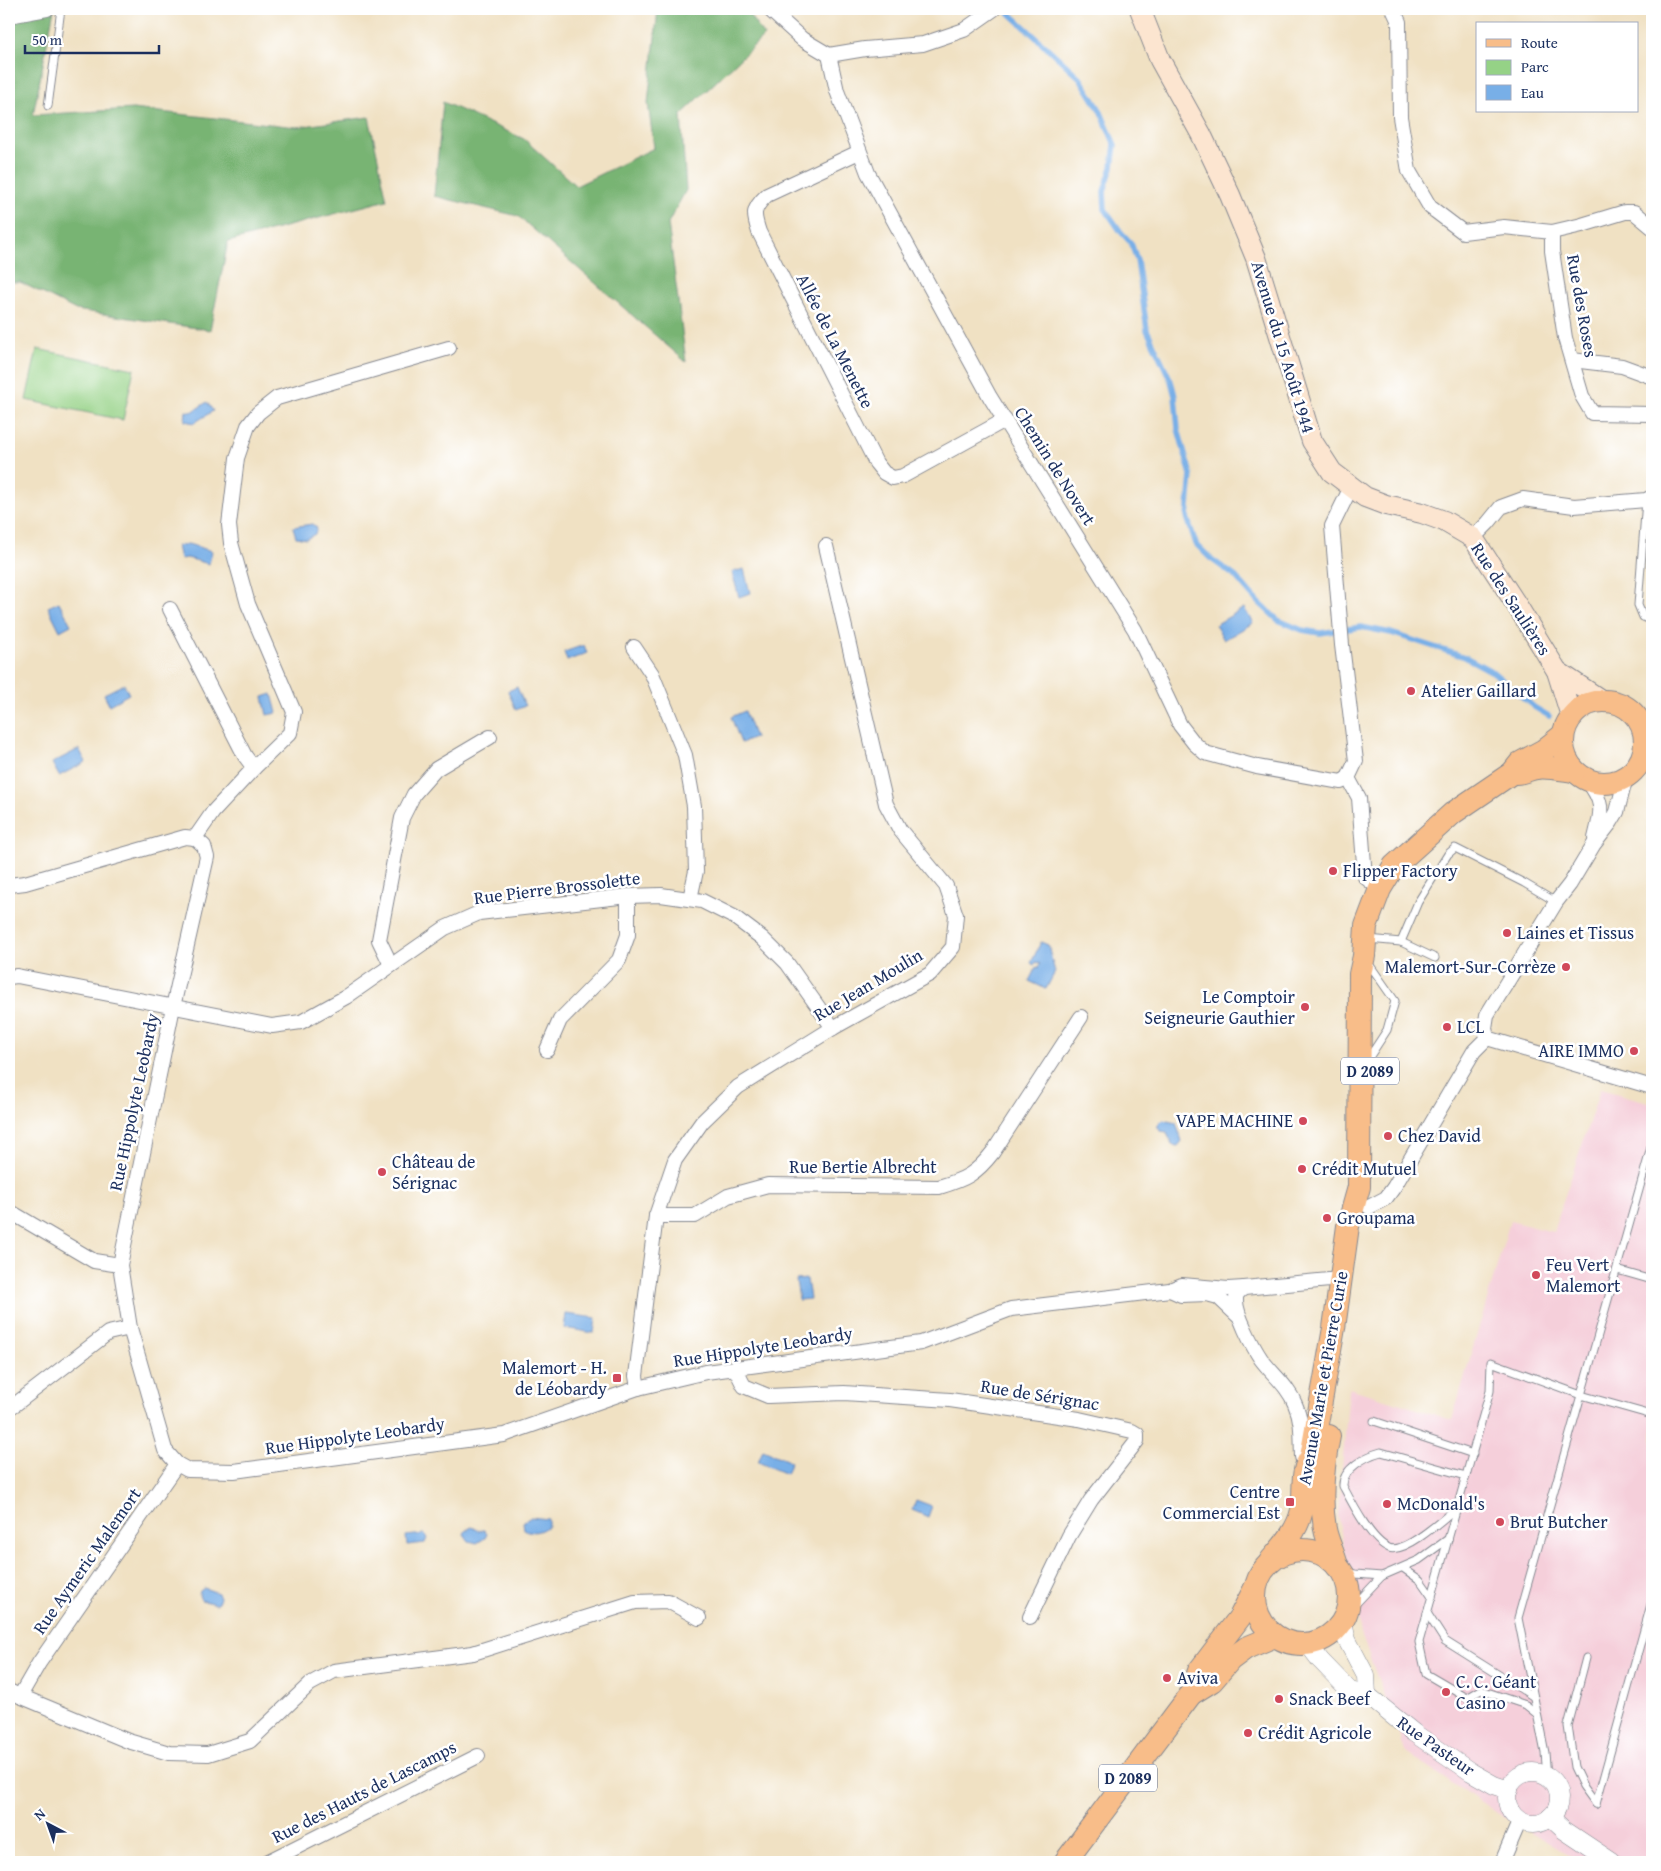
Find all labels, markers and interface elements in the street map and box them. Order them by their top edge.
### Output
scale bar [25,22,159,54]
legend [1476,22,1638,112]
text: 50 m [32,29,63,50]
text: Route [1521,32,1558,53]
text: Parc [1521,56,1549,77]
text: Eau [1521,82,1545,103]
street label: Rue des Roses [1560,252,1605,359]
street label: Avenue du 15 Août 1944 [1244,257,1323,436]
street label: Allée de La Menette [790,269,881,413]
street label: Chemin de Novert [1008,401,1103,531]
street label: Rue des Saulières [1465,537,1558,661]
place label: Atelier Gaillard [1421,677,1537,704]
marker: Atelier Gaillard [1405,685,1417,697]
place label: Flipper Factory [1343,857,1458,884]
street label: Rue Pierre Brossolette [472,864,642,911]
marker: Flipper Factory [1327,865,1339,877]
place label: Laines et Tissus [1517,919,1634,946]
marker: Laines et Tissus [1501,927,1513,939]
street label: Rue Jean Moulin [808,941,927,1028]
place label: Malemort-Sur-Corrèze [1385,953,1556,980]
marker: Malemort-Sur-Corrèze [1560,961,1572,973]
place label: Le Comptoir Seigneurie Gauthier [1144,983,1296,1031]
marker: Le Comptoir Seigneurie Gauthier [1299,1001,1311,1013]
street label: Rue Hippolyte Leobardy [101,1011,166,1193]
place label: LCL [1457,1013,1485,1040]
marker: LCL [1441,1021,1453,1033]
place label: AIRE IMMO [1538,1037,1624,1064]
marker: AIRE IMMO [1628,1045,1640,1057]
road number: D 2089 [1341,1058,1399,1084]
place label: VAPE MACHINE [1176,1107,1293,1134]
marker: VAPE MACHINE [1297,1115,1309,1127]
place label: Chez David [1398,1122,1481,1149]
marker: Chez David [1382,1130,1394,1142]
place label: Château de Sérignac [392,1148,475,1196]
street label: Rue Bertie Albrecht [789,1153,937,1180]
place label: Crédit Mutuel [1312,1155,1417,1182]
marker: Crédit Mutuel [1296,1163,1308,1175]
marker: Château de Sérignac [376,1166,388,1178]
place label: Groupama [1337,1204,1416,1231]
marker: Groupama [1321,1212,1333,1224]
place label: Feu Vert Malemort [1546,1251,1621,1299]
street label: Avenue Marie et Pierre Curie [1290,1269,1355,1487]
marker: Feu Vert Malemort [1530,1269,1542,1281]
street label: Rue Hippolyte Leobardy [671,1319,854,1374]
place label: Malemort - H. de Léobardy [502,1354,607,1402]
marker: Malemort - H. de Léobardy [611,1372,623,1384]
street label: Rue de Sérignac [979,1372,1101,1417]
street label: Rue Hippolyte Leobardy [263,1410,446,1461]
place label: Centre Commercial Est [1163,1478,1281,1526]
street label: Rue Aymeric Malemort [26,1481,148,1640]
place label: McDonald's [1397,1490,1485,1517]
marker: Centre Commercial Est [1284,1496,1296,1508]
marker: McDonald's [1381,1498,1393,1510]
place label: Brut Butcher [1510,1508,1608,1535]
marker: Brut Butcher [1494,1516,1506,1528]
place label: Aviva [1177,1664,1219,1691]
place label: C. C. Géant Casino [1456,1668,1537,1716]
marker: Aviva [1161,1672,1173,1684]
place label: Snack Beef [1289,1685,1372,1712]
marker: C. C. Géant Casino [1440,1686,1452,1698]
marker: Snack Beef [1273,1693,1285,1705]
street label: Rue Pasteur [1392,1709,1481,1783]
place label: Crédit Agricole [1258,1719,1372,1746]
marker: Crédit Agricole [1242,1727,1254,1739]
street label: Rue des Hauts de Lascamps [267,1733,461,1850]
road number: D 2089 [1099,1765,1157,1792]
north arrow [22,1798,72,1848]
text: N [29,1803,50,1825]

